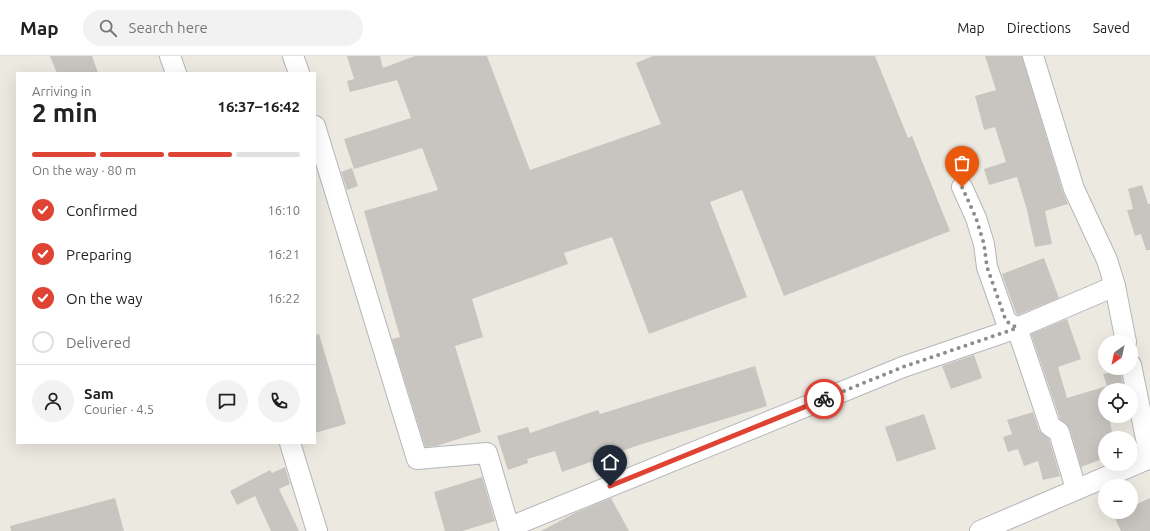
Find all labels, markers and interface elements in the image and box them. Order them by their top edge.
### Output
search box [83,10,363,46]
text: Map [20,17,59,39]
icon: search [97,17,119,39]
text: Search here [129,19,208,36]
text: Map [957,20,985,36]
text: Directions [1007,20,1071,36]
text: Saved [1093,20,1130,36]
text: Arriving in [32,84,91,98]
text: 2 min [32,98,98,127]
text: 16:37–16:42 [217,98,300,115]
pin [945,146,979,187]
icon: bag [951,152,973,174]
text: On the way · 80 m [32,163,136,177]
icon: check [32,199,54,221]
text: Confirmed [66,202,138,219]
text: 16:10 [267,203,300,217]
icon: check [32,243,54,265]
text: Preparing [66,246,132,263]
text: 16:21 [267,247,300,261]
icon: check [32,287,54,309]
text: On the way [66,290,142,307]
text: 16:22 [267,291,300,305]
text: Delivered [66,334,131,351]
north arrow [1098,335,1138,375]
map controls [1098,335,1138,519]
courier [804,379,844,419]
button: person [32,380,74,422]
button: chat [206,380,248,422]
button: phone [258,380,300,422]
button: locate [1098,383,1138,423]
text: Sam [84,385,114,402]
icon: bike [813,388,835,410]
text: Courier · 4.5 [84,402,154,416]
button: + [1098,431,1138,471]
pin [593,445,627,486]
icon: home [599,451,621,473]
button: − [1098,479,1138,519]

